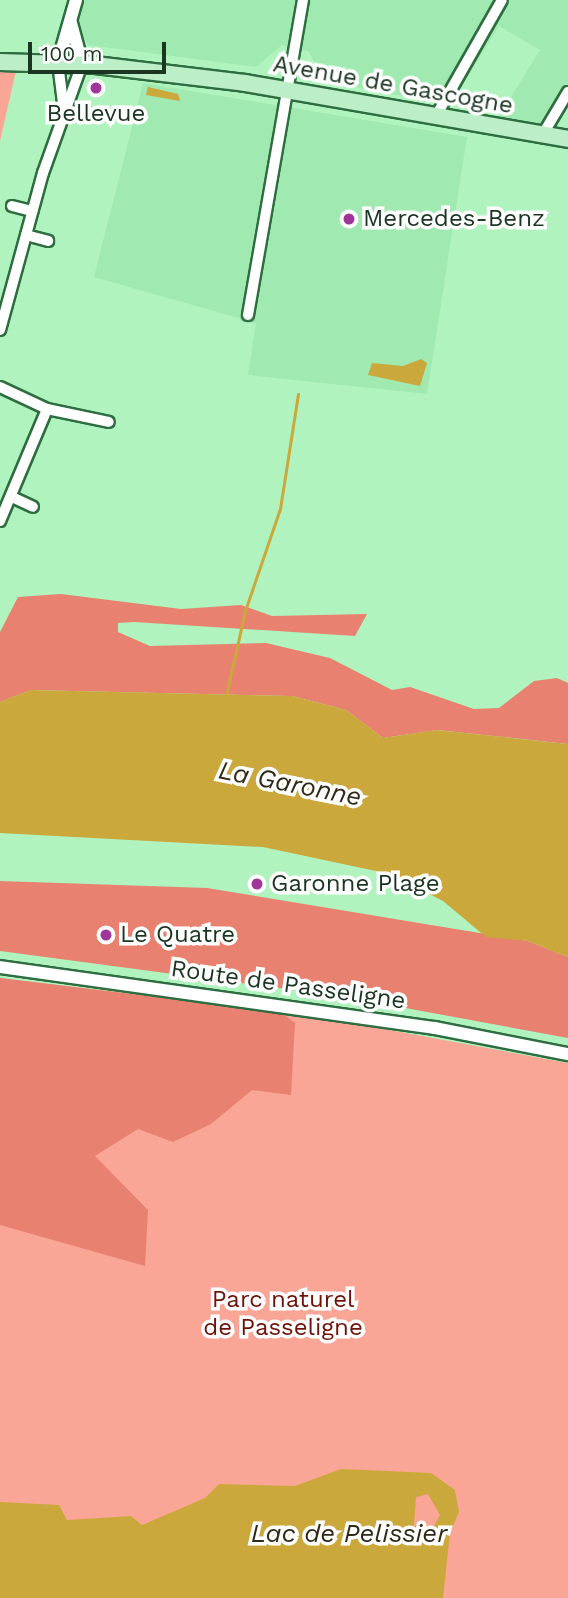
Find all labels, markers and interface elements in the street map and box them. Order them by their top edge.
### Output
scale bar [32,28,170,72]
text: 100 m [41,41,103,66]
street label: Avenue de Gascogne [271,50,515,120]
marker: Bellevue [88,80,104,96]
place label: Bellevue [47,100,145,128]
place label: Mercedes-Benz [363,205,545,233]
marker: Mercedes-Benz [341,211,357,227]
water label: La Garonne [216,755,364,813]
place label: Garonne Plage [271,870,440,898]
marker: Garonne Plage [249,876,265,892]
place label: Le Quatre [120,921,235,949]
marker: Le Quatre [98,927,114,943]
street label: Route de Passeligne [169,954,407,1016]
park label: Parc naturel de Passeligne [203,1286,363,1342]
water label: Lac de Pelissier [251,1518,447,1550]

